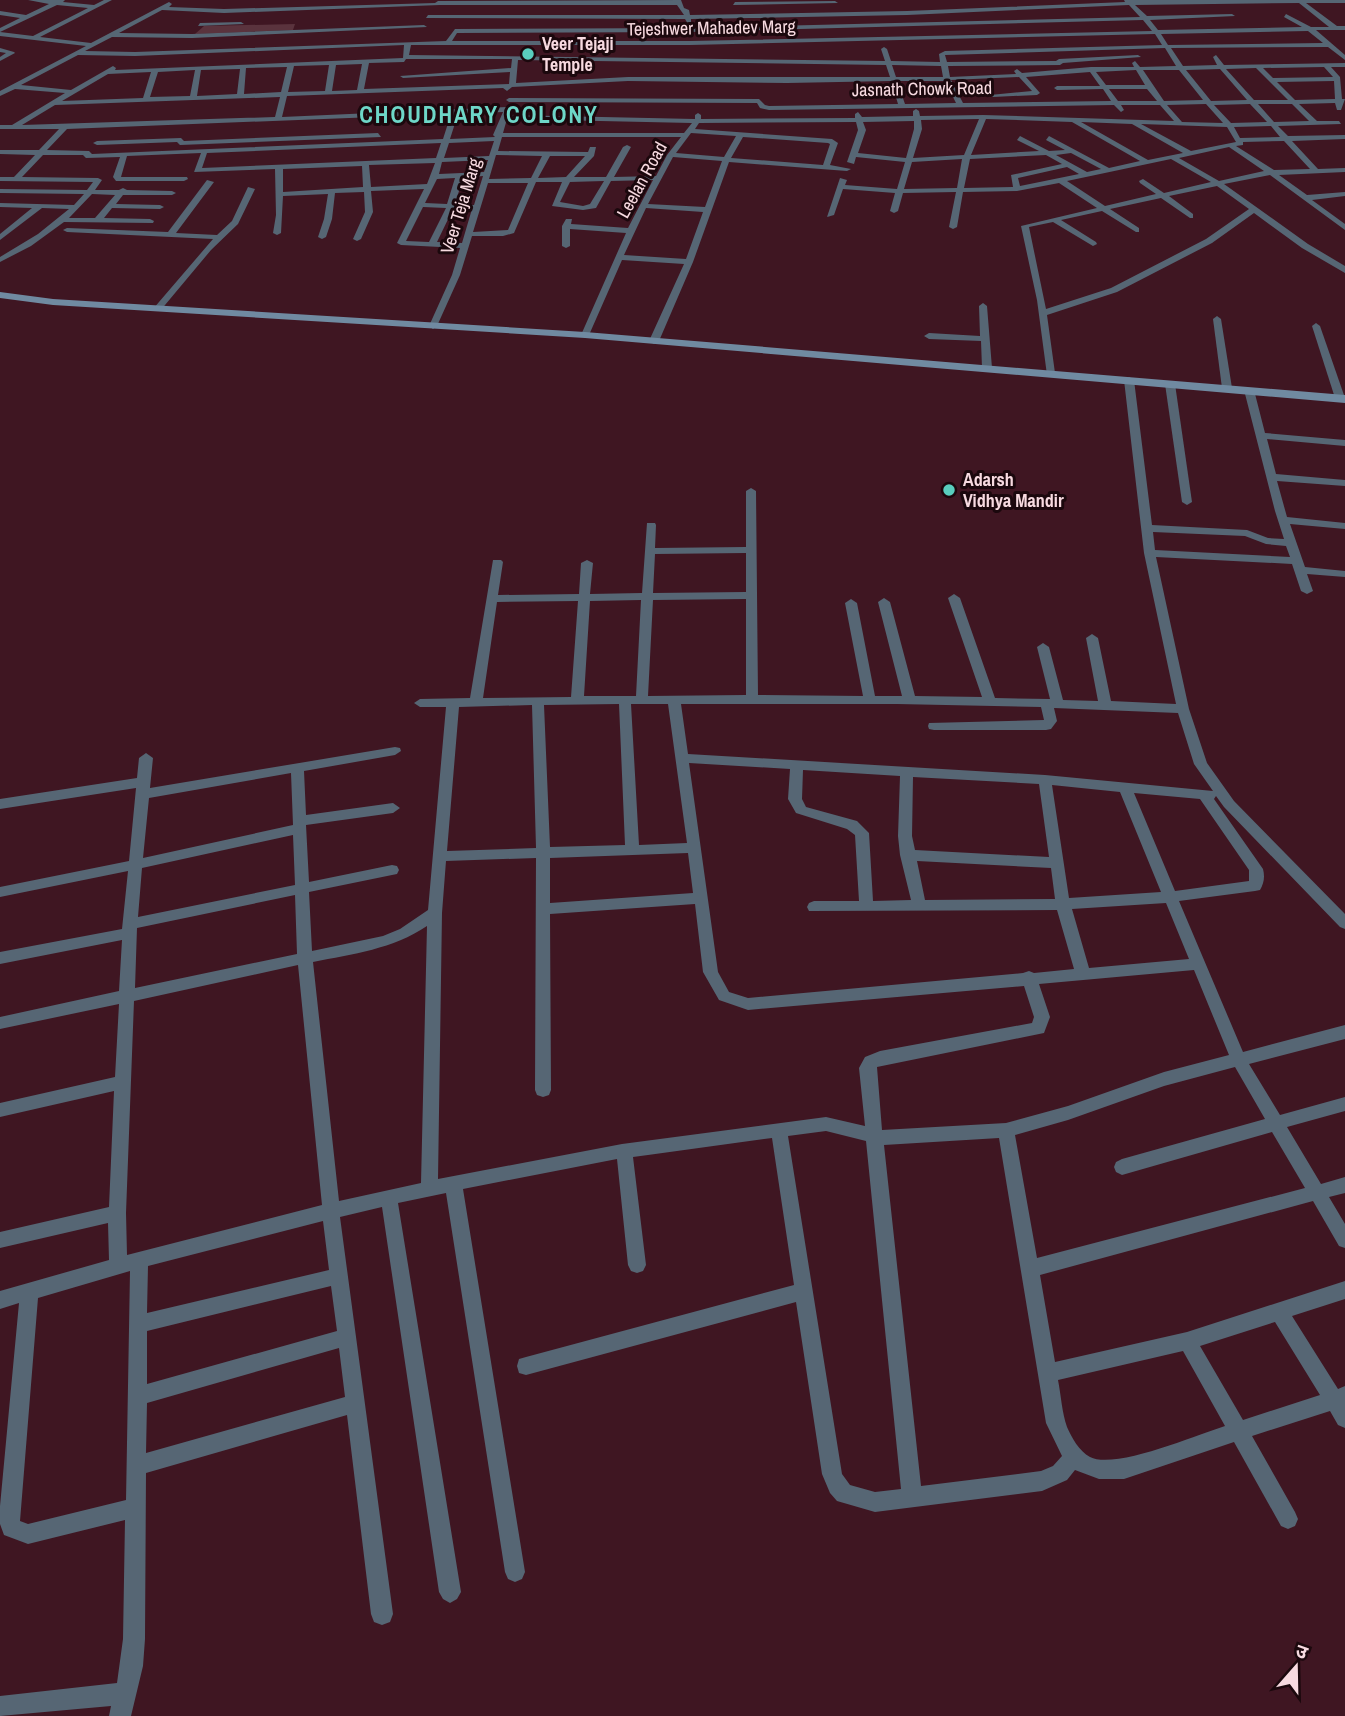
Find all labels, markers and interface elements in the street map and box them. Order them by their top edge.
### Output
street label: Tejeshwer Mahadev Marg [626,14,796,41]
place label: Veer Tejaji Temple [542,31,614,77]
marker: Veer Tejaji Temple [520,46,536,62]
street label: Jasnath Chowk Road [852,75,992,102]
district label: CHOUDHARY COLONY [359,99,599,130]
street label: Leelan Road [610,137,673,222]
street label: Veer Teja Marg [434,154,487,257]
place label: Adarsh Vidhya Mandir [963,467,1064,513]
marker: Adarsh Vidhya Mandir [941,482,957,498]
north arrow [1261,1632,1331,1702]
text: उ [1292,1637,1312,1665]

